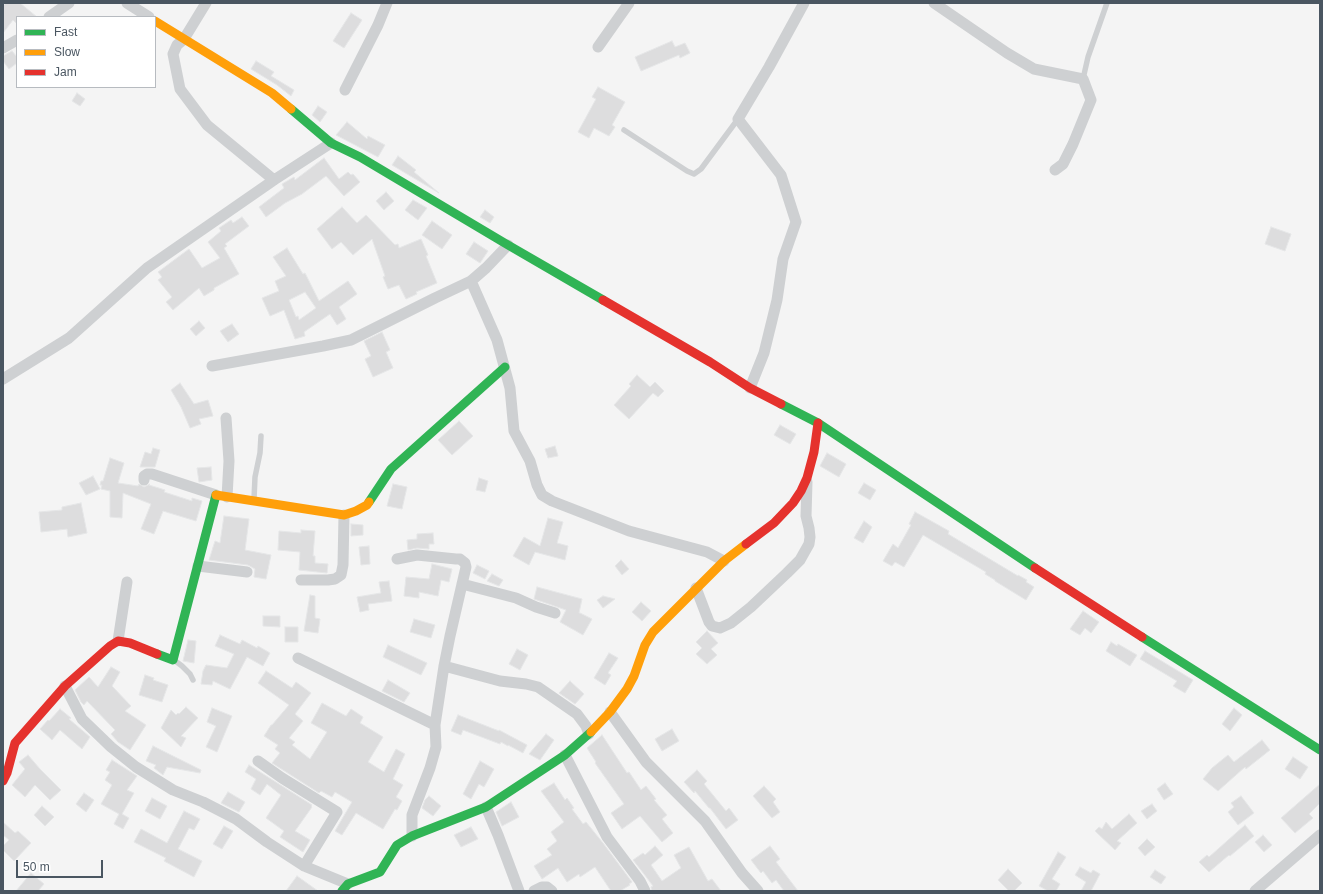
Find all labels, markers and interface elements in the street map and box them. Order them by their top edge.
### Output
legend [16,16,156,88]
text: Fast [54,25,77,39]
text: Slow [54,45,80,59]
text: Jam [54,65,77,79]
scale bar [18,852,105,878]
text: 50 m [23,860,50,874]

